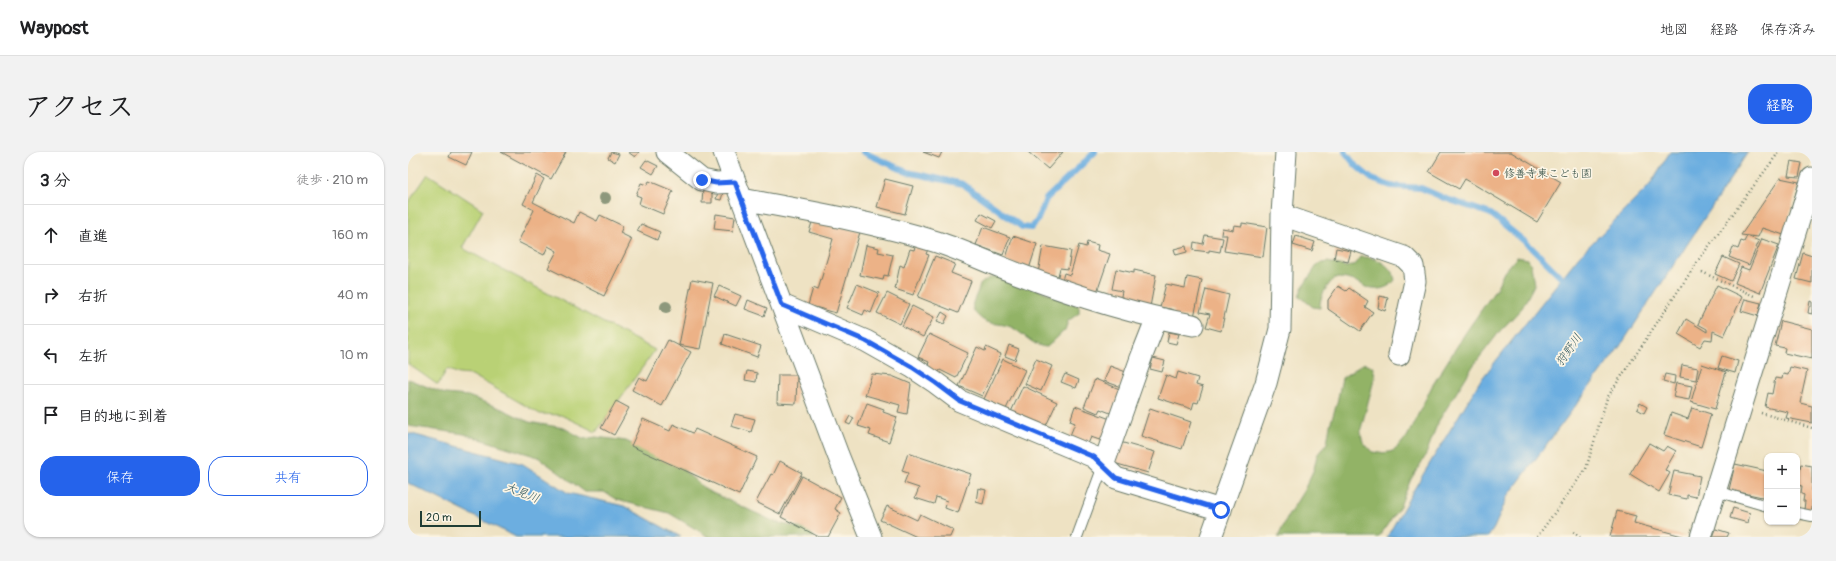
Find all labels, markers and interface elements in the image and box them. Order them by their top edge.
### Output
text: Waypost [20,16,89,40]
text: 地図 [1660,21,1688,38]
text: 経路 [1710,21,1738,38]
text: 保存済み [1760,21,1816,38]
button: 経路 [1748,84,1812,124]
text: アクセス [24,90,134,125]
place label: 修善寺東こども園 [1504,167,1592,180]
marker: 修善寺東こども園 [1491,168,1501,178]
text: 3 分 [40,170,70,191]
route end [693,171,711,189]
text: 徒歩 · 210 m [297,172,368,188]
icon: ahead [40,224,62,246]
text: 直進 [78,227,108,246]
text: 160 m [332,227,368,243]
icon: right [40,284,62,306]
text: 右折 [78,287,108,306]
text: 40 m [337,287,368,303]
water label: 狩野川 [1553,331,1585,369]
icon: left [40,344,62,366]
text: 左折 [78,347,108,366]
text: 10 m [340,347,368,363]
icon: arrive [40,404,62,426]
text: 目的地に到着 [78,407,168,426]
map controls [1764,453,1800,525]
button: + [1764,453,1800,489]
button: 保存 [40,456,200,496]
button: 共有 [208,456,368,496]
water label: 大見川 [503,480,541,506]
button: − [1764,489,1800,525]
route start [1212,501,1230,519]
scale bar [420,509,481,528]
text: 20 m [426,511,452,524]

